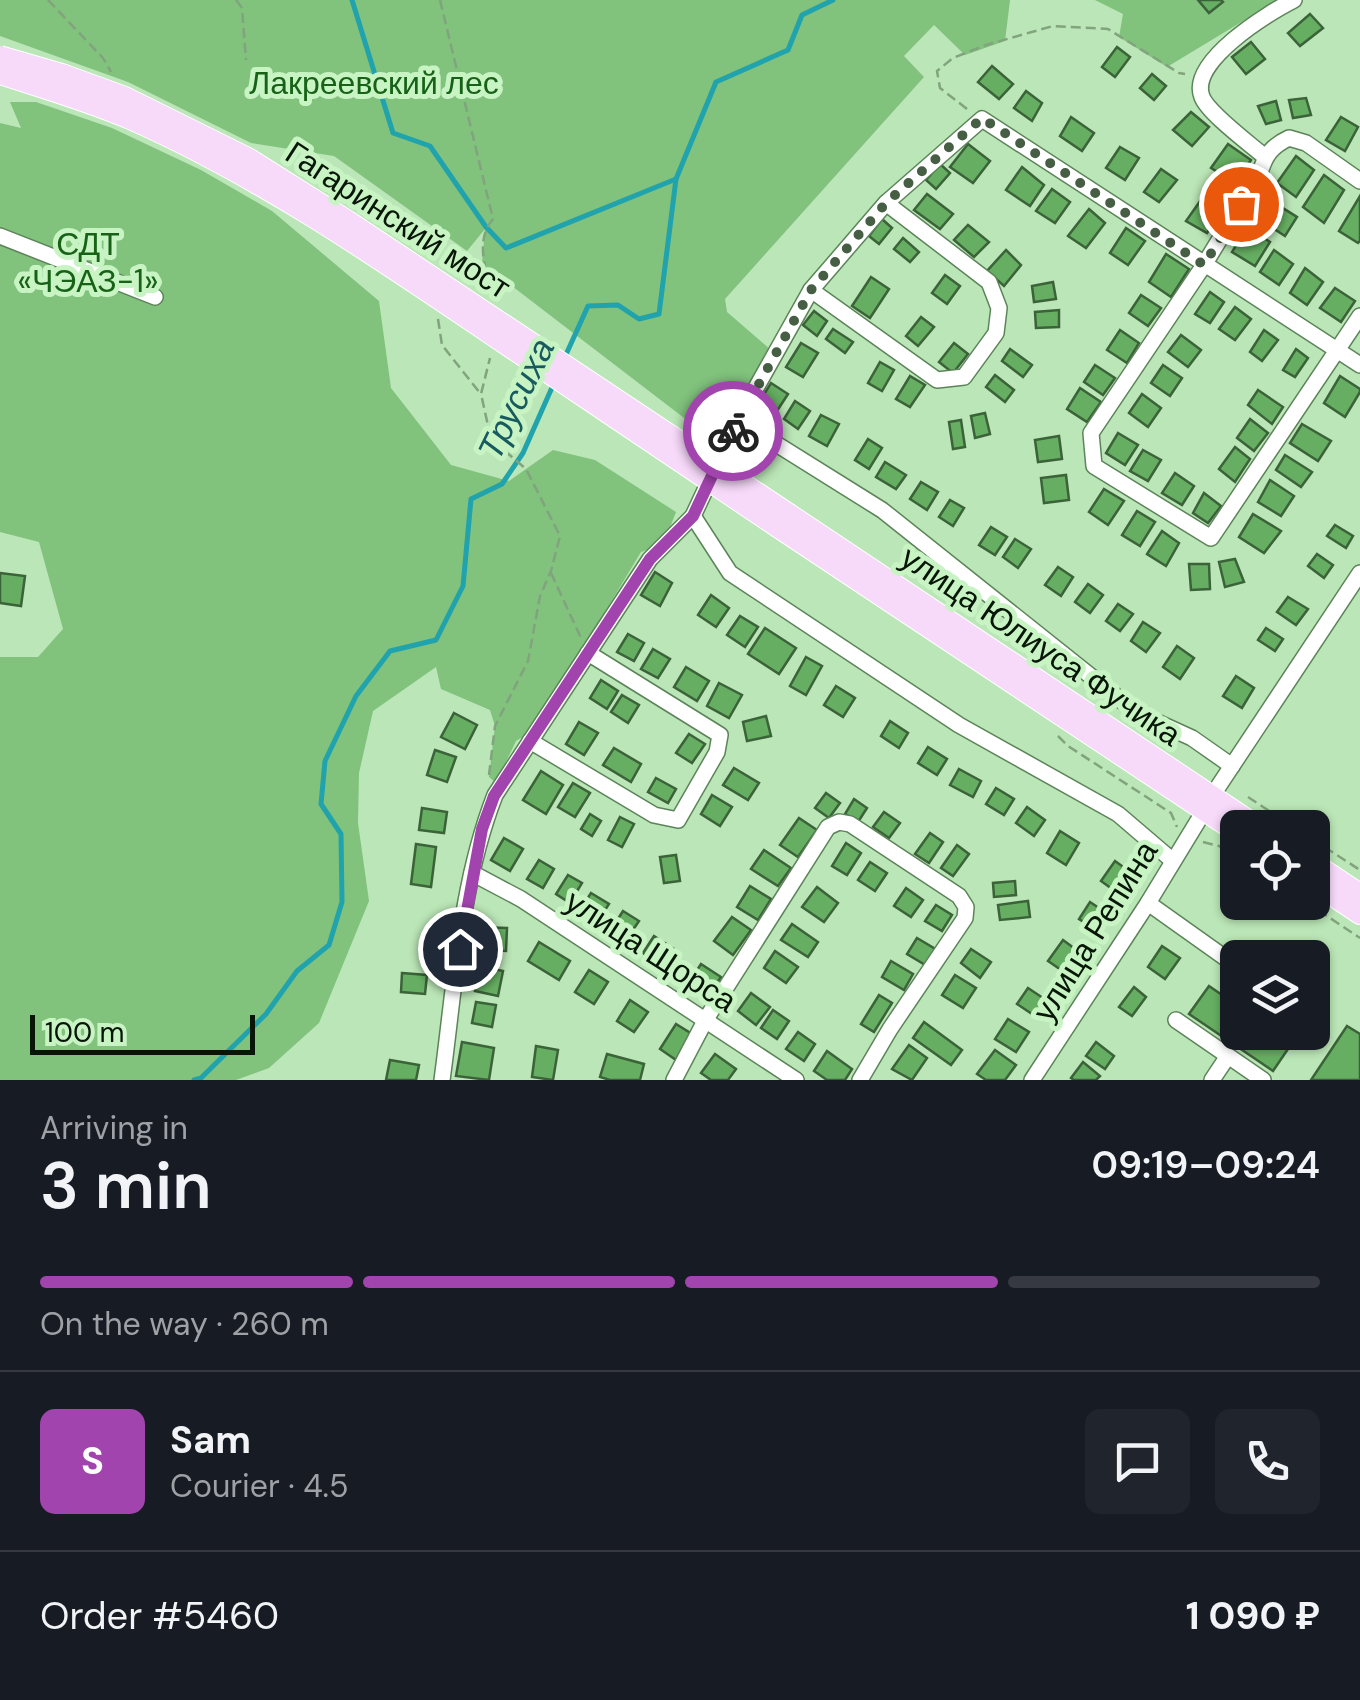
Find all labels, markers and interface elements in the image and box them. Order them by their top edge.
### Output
park label: Лакреевский лес [249,62,499,104]
street label: Гагаринский мост [277,132,519,309]
pin [1199,162,1284,247]
icon: bag [1214,177,1269,232]
park label: СДТ «ЧЭАЗ-1» [18,223,158,302]
water label: Трусиха [467,331,565,467]
courier [683,381,783,481]
icon: bike [706,404,761,459]
street label: улица Юлиуса Фучика [893,537,1189,756]
map controls [1220,810,1330,1050]
button: locate [1220,810,1330,920]
street label: улица Репина [1023,833,1167,1029]
street label: улица Щорса [557,880,745,1022]
pin [418,907,503,992]
icon: home [433,922,488,977]
button: layers [1220,940,1330,1050]
scale bar [30,1010,255,1054]
text: 100 m [45,1014,124,1051]
text: Arriving in [40,1107,188,1149]
text: 09:19–09:24 [1091,1140,1320,1190]
text: 3 min [40,1144,211,1228]
text: On the way · 260 m [40,1303,329,1345]
button: chat [1085,1409,1190,1514]
button: phone [1215,1409,1320,1514]
text: Sam [170,1415,251,1465]
text: S [81,1436,104,1486]
text: Courier · 4.5 [170,1465,348,1507]
text: Order #5460 [40,1591,279,1641]
text: 1 090 ₽ [1186,1591,1320,1641]

